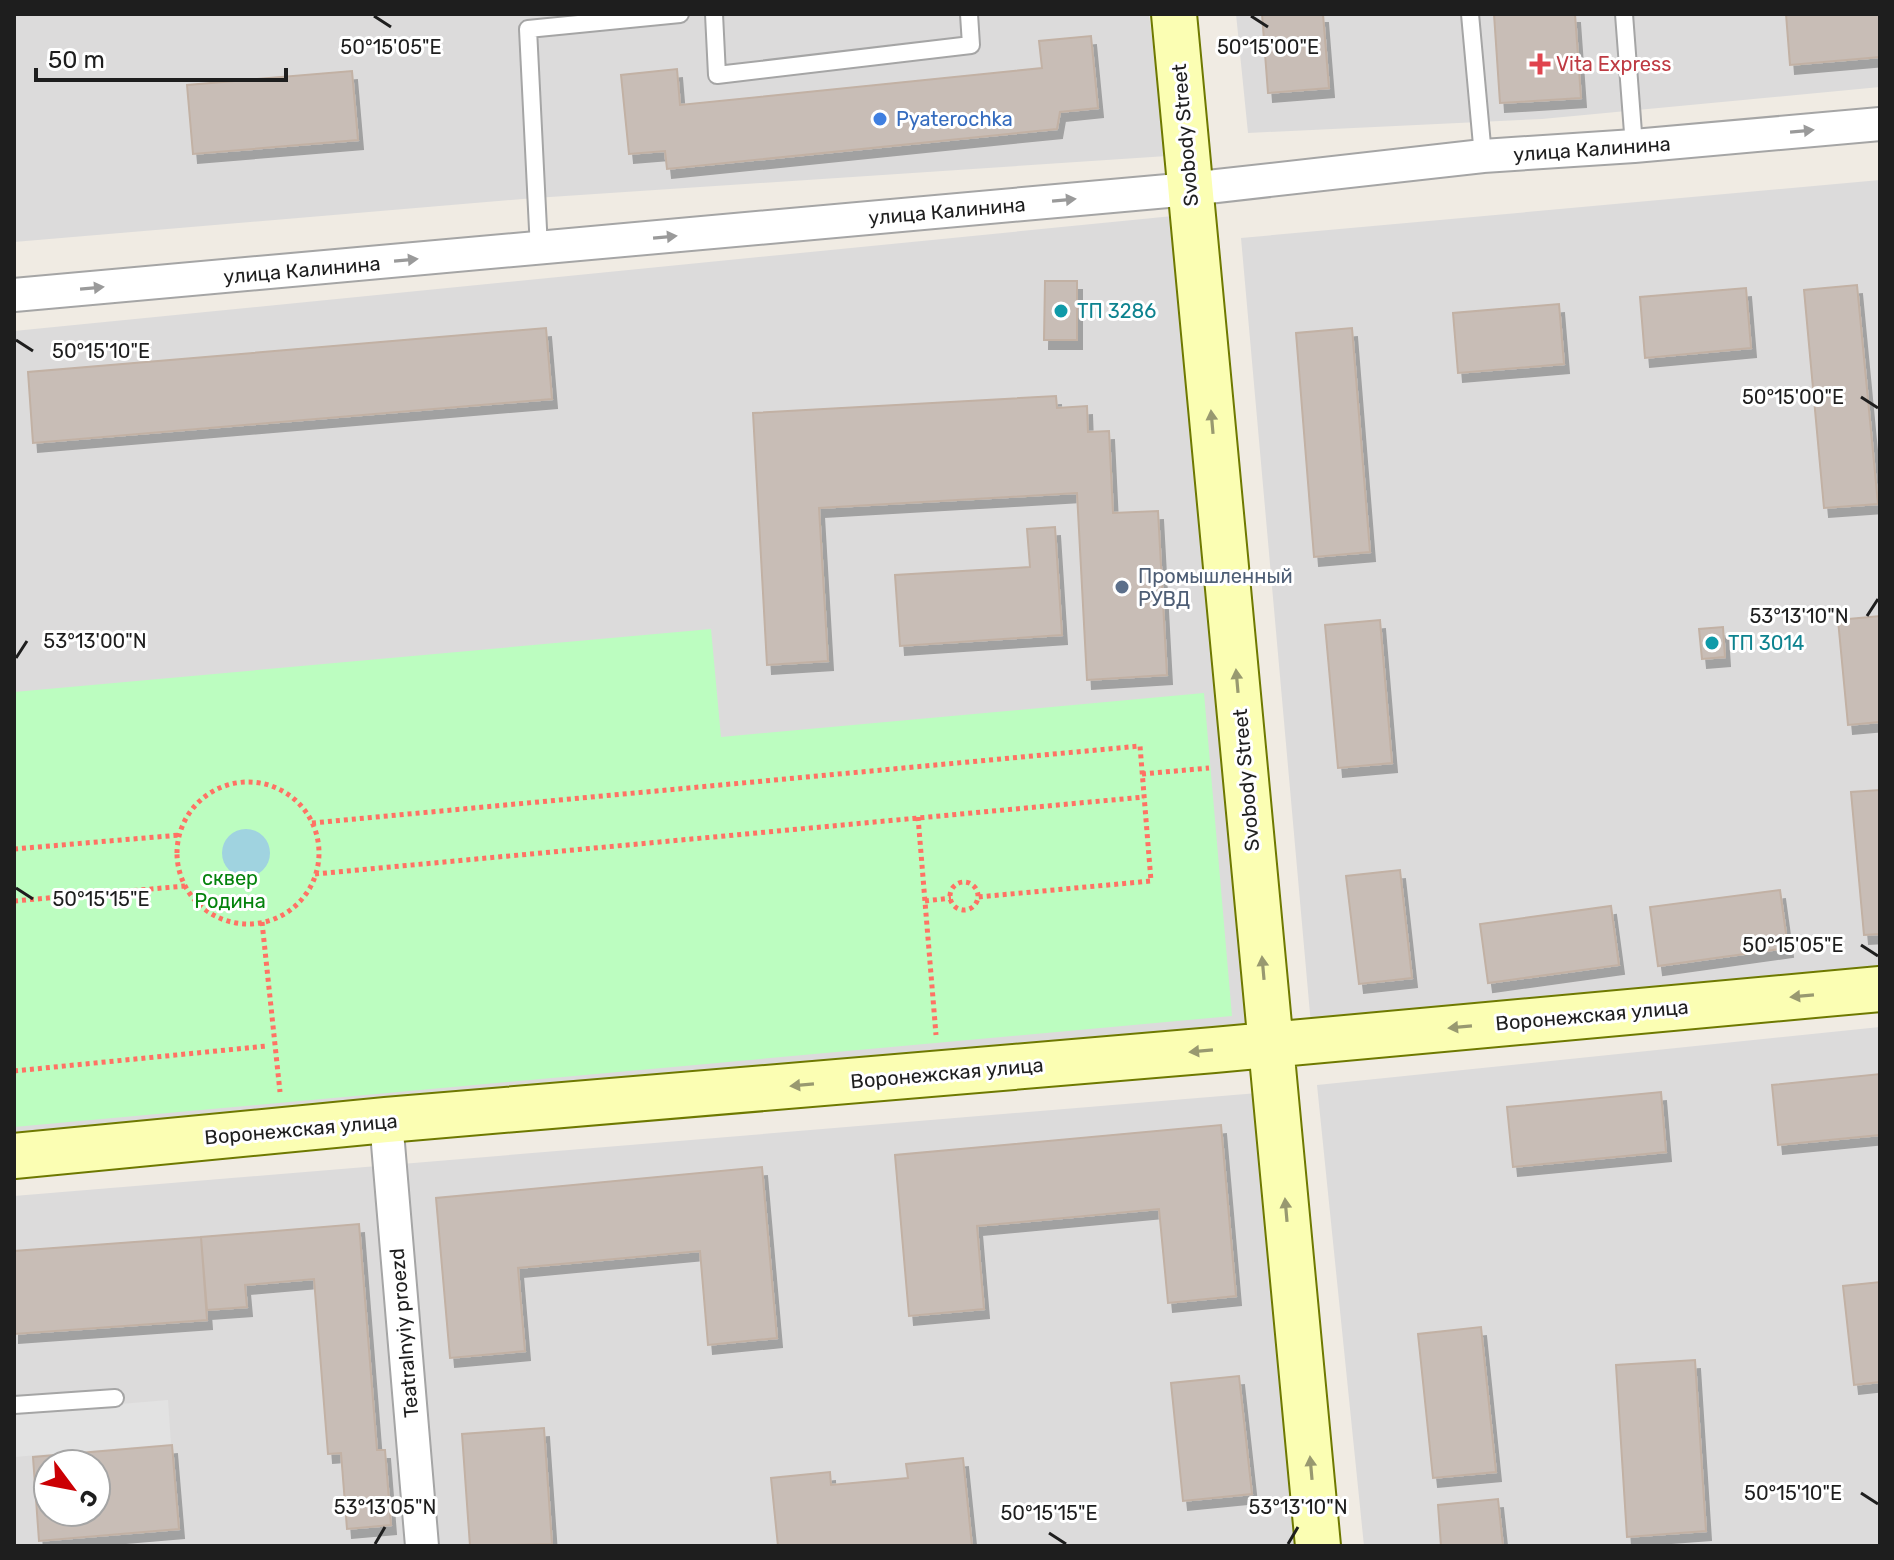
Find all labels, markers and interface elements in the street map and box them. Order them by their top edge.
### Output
scale bar [36,32,286,82]
text: 50°15'05"E [340,35,442,59]
text: 50°15'00"E [1217,35,1319,59]
text: 50 m [48,46,105,74]
place label: Vita Express [1556,52,1671,76]
marker: Vita Express [1531,55,1549,73]
street label: Svobody Street [1167,63,1203,207]
place label: Pyaterochka [896,107,1013,131]
marker: Pyaterochka [871,110,889,128]
one-way arrow [1790,124,1815,137]
street label: улица Калинина [1513,132,1671,166]
street label: улица Калинина [867,192,1027,230]
one-way arrow [1052,194,1077,207]
one-way arrow [653,230,678,243]
street label: улица Калинина [222,251,382,289]
one-way arrow [394,254,419,267]
one-way arrow [80,282,105,295]
place label: ТП 3286 [1077,299,1156,323]
marker: ТП 3286 [1052,302,1070,320]
text: 50°15'10"E [52,339,150,363]
text: 50°15'00"E [1742,385,1844,409]
one-way arrow [1206,409,1219,434]
place label: Промышленный РУВД [1138,564,1293,611]
marker: Промышленный РУВД [1113,578,1131,596]
text: 53°13'10"N [1749,604,1849,628]
text: 53°13'00"N [43,629,147,653]
place label: ТП 3014 [1728,631,1804,655]
marker: ТП 3014 [1703,634,1721,652]
one-way arrow [1230,668,1243,693]
street label: Svobody Street [1228,708,1264,852]
park label: сквер Родина [194,866,266,913]
text: 50°15'15"E [52,887,150,911]
text: 50°15'05"E [1742,933,1844,957]
one-way arrow [1257,955,1270,980]
one-way arrow [1789,990,1814,1003]
street label: Воронежская улица [1494,995,1690,1035]
one-way arrow [1447,1021,1472,1034]
one-way arrow [1188,1045,1213,1058]
street label: Воронежская улица [849,1053,1045,1093]
one-way arrow [789,1079,814,1092]
street label: Воронежская улица [203,1109,399,1149]
one-way arrow [1280,1197,1293,1222]
street label: Teatralnyiy proezd [385,1247,423,1419]
north arrow [32,1448,112,1528]
one-way arrow [1304,1455,1317,1480]
text: 50°15'10"E [1744,1481,1842,1505]
text: С [73,1485,104,1512]
text: 53°13'05"N [334,1495,436,1519]
text: 53°13'10"N [1248,1495,1348,1519]
text: 50°15'15"E [1000,1501,1098,1525]

